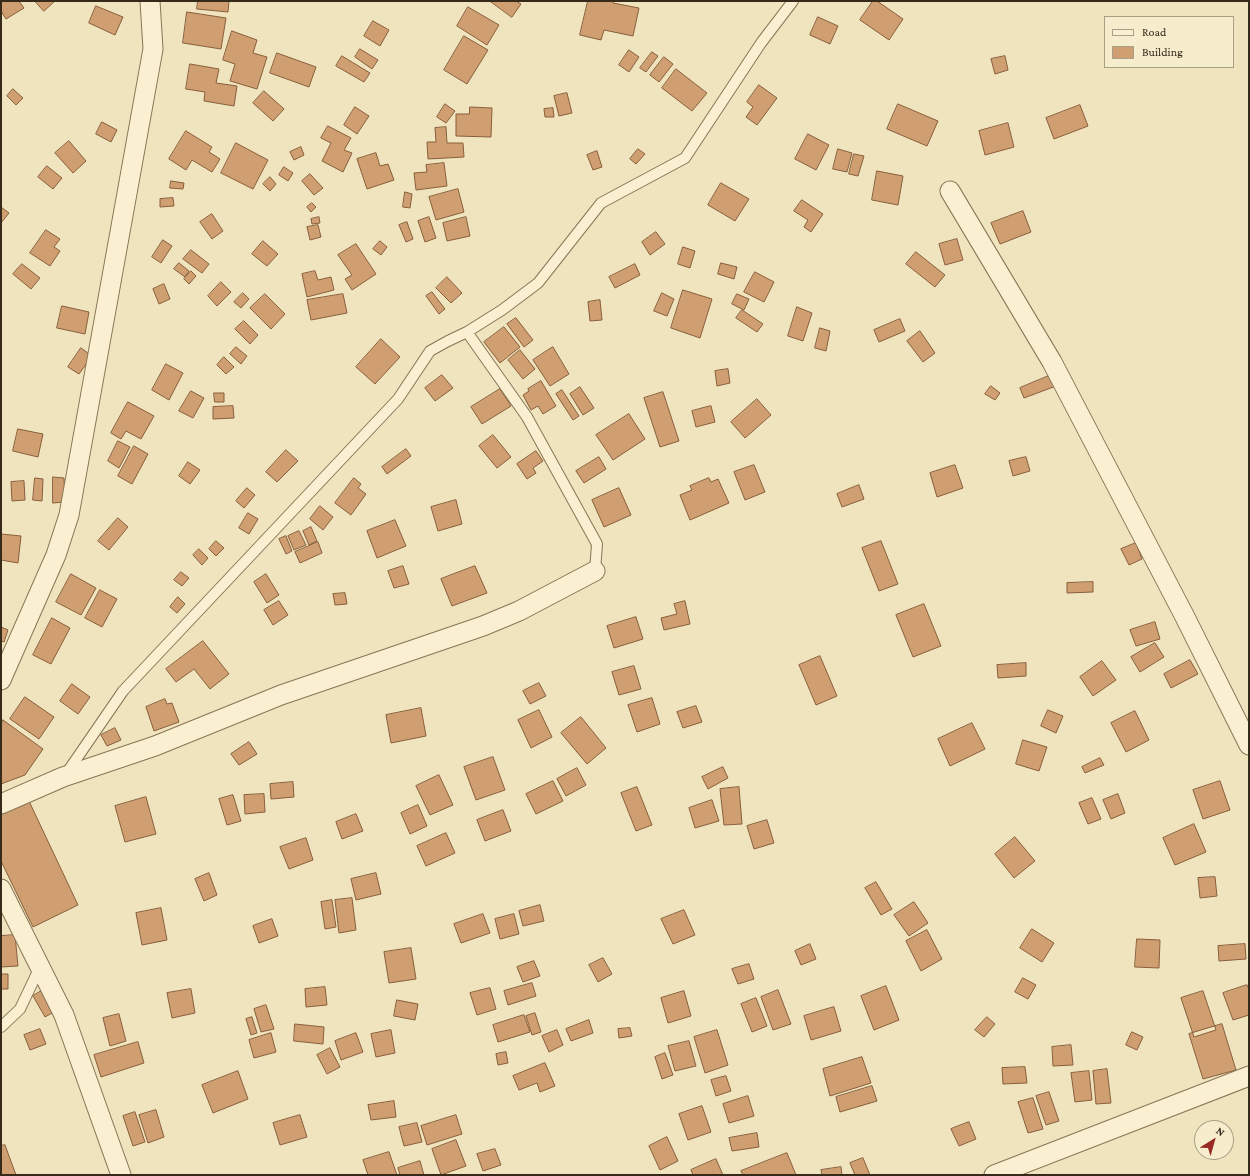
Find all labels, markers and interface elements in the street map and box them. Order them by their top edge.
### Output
legend [1104,16,1234,68]
text: Road [1142,25,1166,39]
text: Building [1142,45,1183,59]
north arrow [1194,1120,1234,1160]
text: N [1214,1124,1227,1138]

